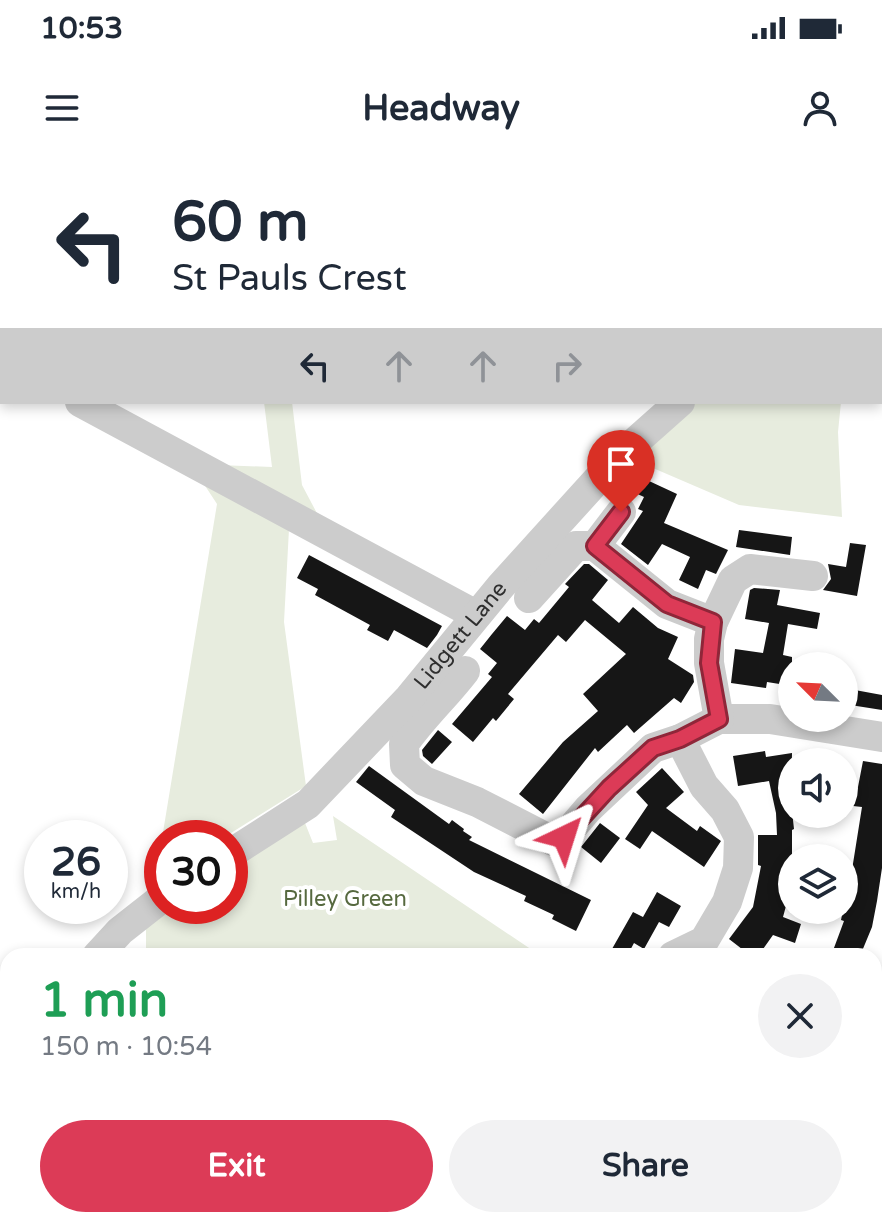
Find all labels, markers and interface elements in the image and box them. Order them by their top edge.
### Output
text: 10:53 [40,10,123,47]
icon: menu [40,86,84,130]
icon: person [798,86,842,130]
text: Headway [362,87,520,130]
text: 60 m [172,189,308,256]
icon: left [40,192,144,296]
text: St Pauls Crest [172,257,407,300]
icon: left [293,344,337,388]
icon: ahead [377,344,421,388]
icon: ahead [461,344,505,388]
icon: right [545,344,589,388]
pin [587,430,655,512]
icon: arrive [599,442,643,486]
street label: Lidgett Lane [408,576,512,695]
north arrow [778,652,858,732]
map controls [778,652,858,924]
button: sound [778,748,858,828]
position arrow [522,795,606,879]
speed limit sign: 30 [144,820,248,924]
text: 26 [51,838,101,886]
button: layers [778,844,858,924]
text: km/h [51,880,101,904]
park label: Pilley Green [283,886,407,912]
text: 1 min [40,972,168,1030]
button: close [758,974,842,1058]
text: 150 m · 10:54 [40,1031,212,1062]
button: Exit [40,1120,433,1212]
button: Share [449,1120,842,1212]

